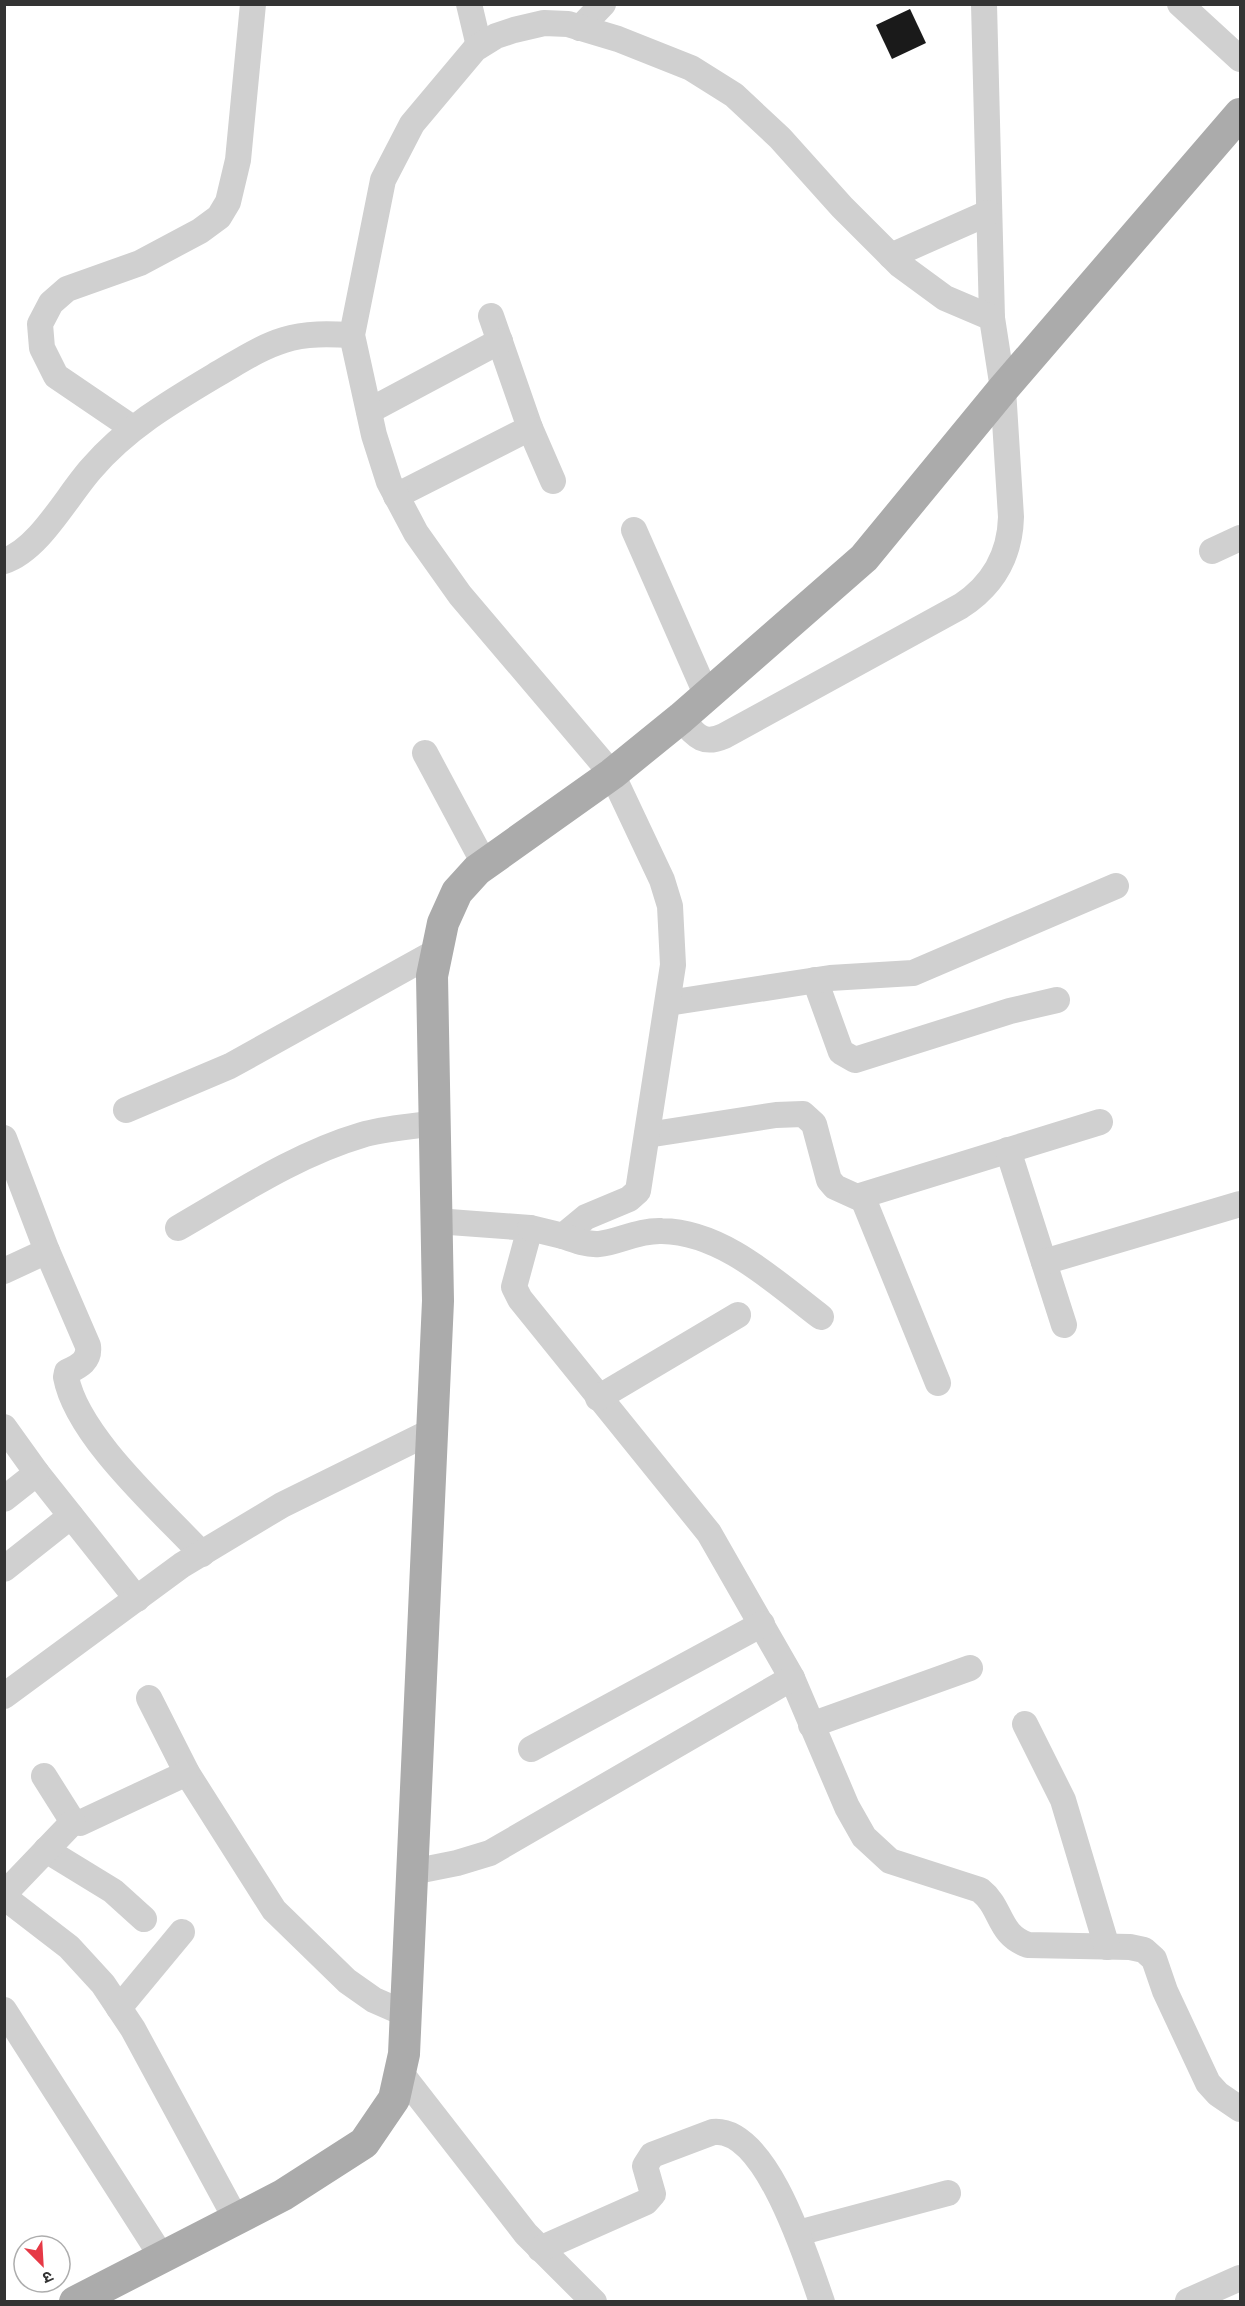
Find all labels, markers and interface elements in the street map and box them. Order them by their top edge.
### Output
north arrow [12,2234,72,2294]
text: उ [39,2267,56,2288]

